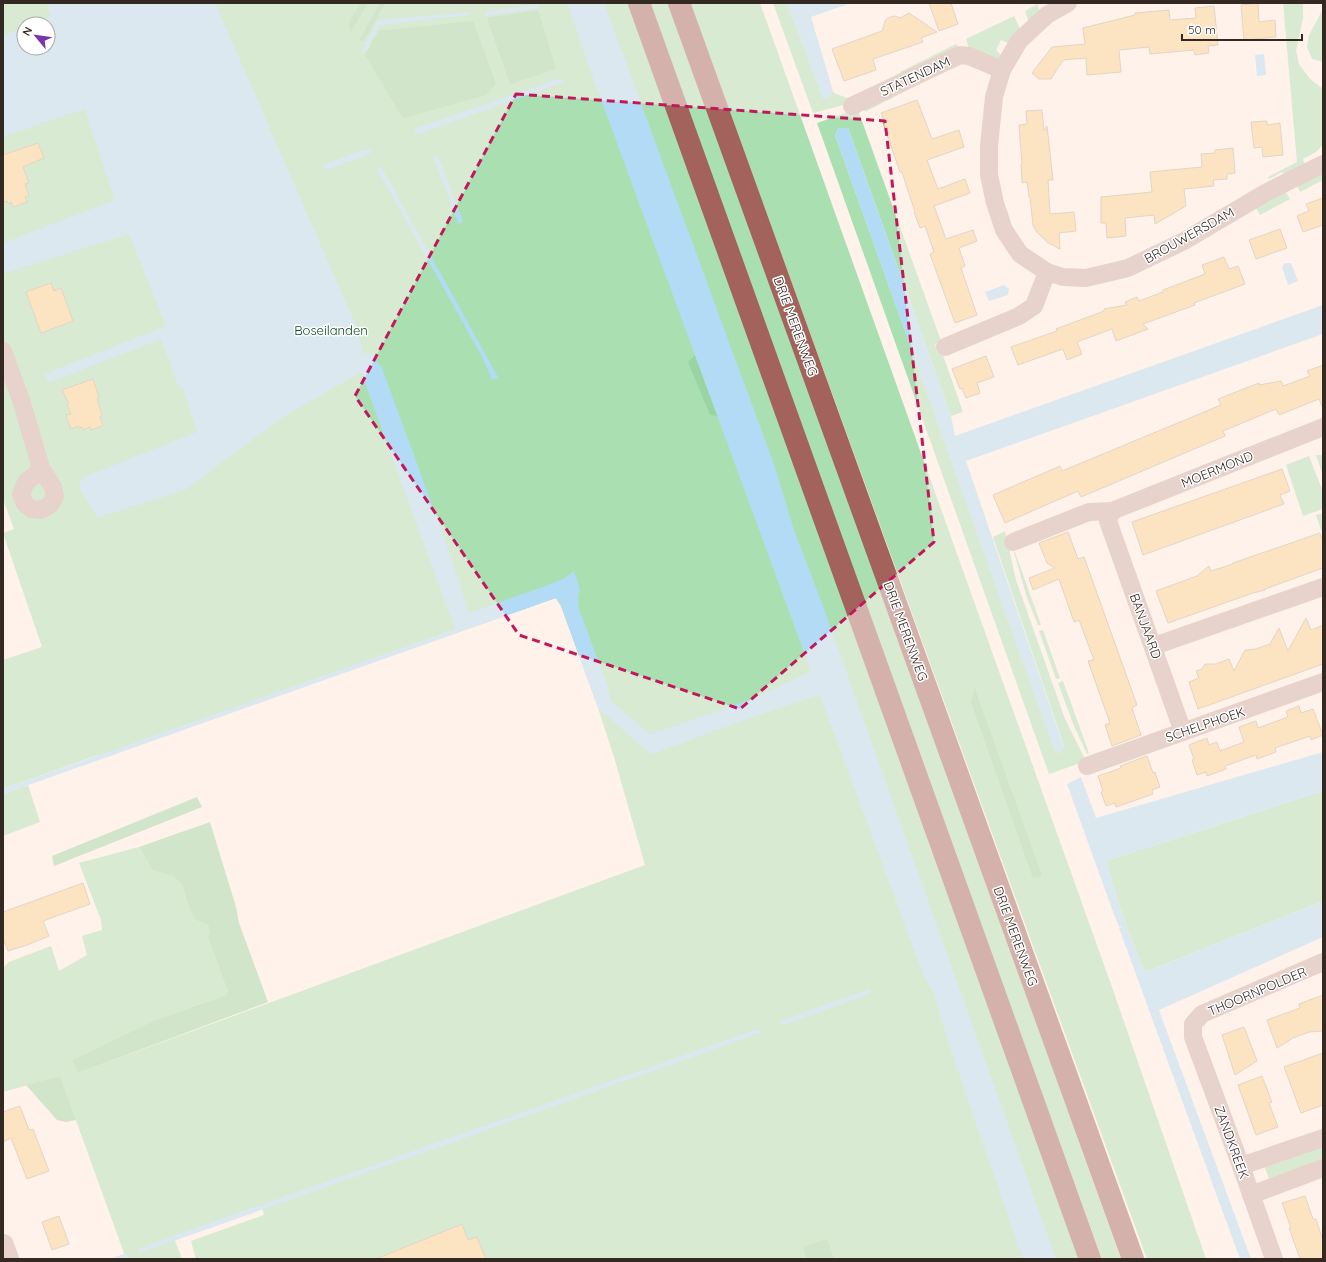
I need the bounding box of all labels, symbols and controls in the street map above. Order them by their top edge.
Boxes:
north arrow [16,16,56,56]
scale bar [1182,16,1302,42]
text: 50 m [1188,22,1216,37]
text: N [19,24,35,38]
street label: STATENDAM [877,53,953,99]
street label: BROUWERSDAM [1141,204,1237,266]
street label: DRIE MERENWEG [771,274,821,378]
park label: Boseilanden [294,322,368,338]
street label: MOERMOND [1179,447,1255,491]
street label: DRIE MERENWEG [881,579,931,683]
street label: BANJAARD [1127,591,1165,661]
street label: SCHELPHOEK [1163,703,1247,745]
street label: DRIE MERENWEG [991,884,1041,988]
street label: THOORNPOLDER [1205,963,1309,1019]
street label: ZANDKREEK [1211,1103,1253,1181]

